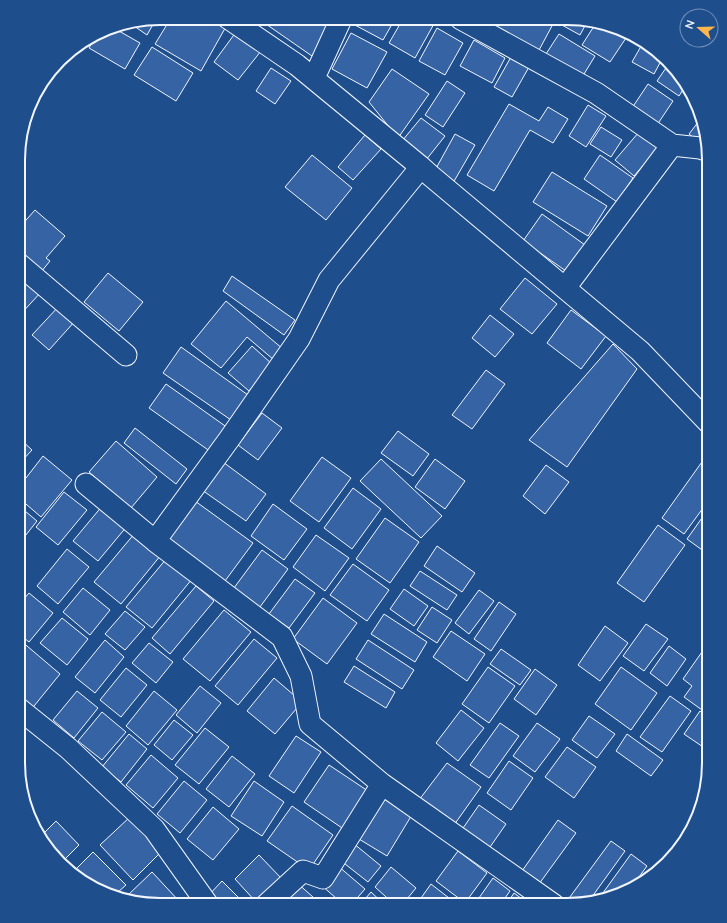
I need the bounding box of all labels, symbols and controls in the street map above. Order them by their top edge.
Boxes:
north arrow [679,8,719,48]
text: N [682,18,698,31]

